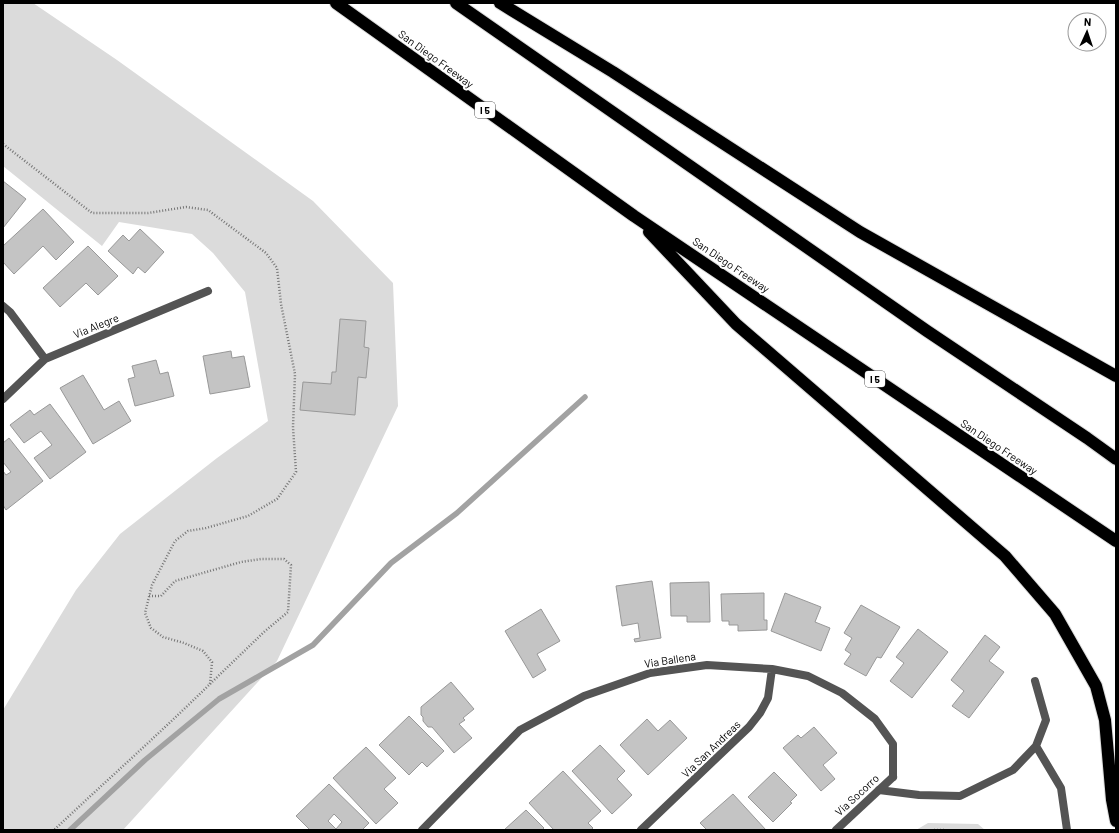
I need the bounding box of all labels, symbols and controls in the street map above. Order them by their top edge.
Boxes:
north arrow [1067,12,1107,52]
text: N [1084,15,1092,28]
street label: San Diego Freeway [396,27,476,90]
road number: I 5 [475,102,495,118]
street label: San Diego Freeway [690,234,772,295]
street label: Via Alegre [71,310,121,341]
road number: I 5 [865,371,885,387]
street label: San Diego Freeway [958,416,1040,477]
street label: Via Ballena [643,649,697,670]
street label: Via San Andreas [679,717,743,780]
street label: Via Socorro [832,771,881,818]

